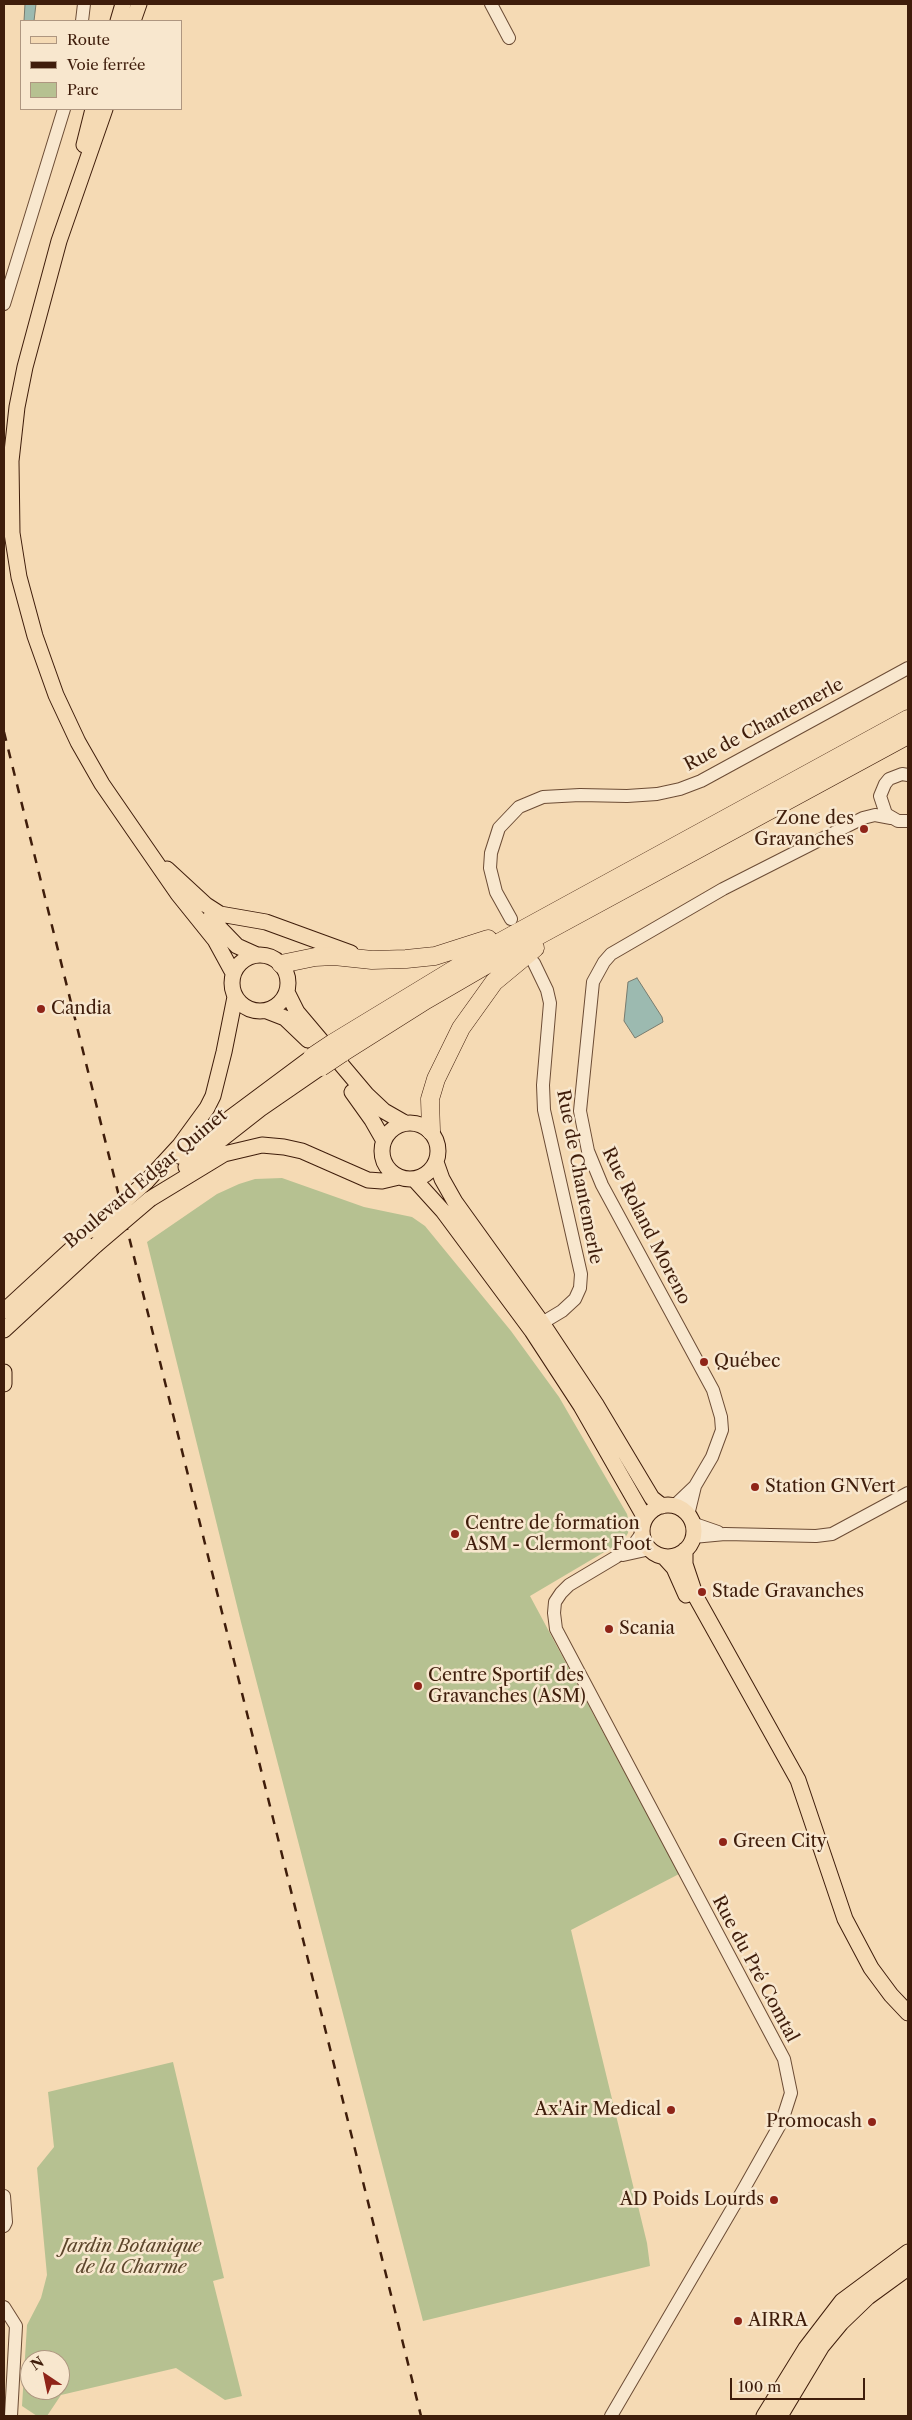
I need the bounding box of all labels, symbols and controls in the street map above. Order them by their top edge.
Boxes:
legend [20,20,182,110]
text: Route [67,30,110,49]
text: Voie ferrée [67,55,145,74]
text: Parc [67,80,99,99]
street label: Rue de Chantemerle [681,674,847,776]
place label: Zone des Gravanches [754,808,854,851]
marker: Zone des Gravanches [858,823,870,835]
place label: Candia [51,998,112,1020]
marker: Candia [35,1003,47,1015]
street label: Rue de Chantemerle [551,1088,607,1266]
street label: Boulevard Edgar Quinet [60,1105,232,1253]
street label: Rue Roland Moreno [597,1144,695,1308]
place label: Québec [714,1351,781,1373]
marker: Québec [698,1356,710,1368]
place label: Station GNVert [765,1476,895,1498]
marker: Station GNVert [749,1481,761,1493]
place label: Centre de formation ASM - Clermont Foot [465,1513,652,1556]
marker: Centre de formation ASM - Clermont Foot [449,1528,461,1540]
place label: Stade Gravanches [712,1581,864,1603]
marker: Stade Gravanches [696,1586,708,1598]
place label: Scania [619,1618,675,1640]
marker: Scania [603,1623,615,1635]
place label: Centre Sportif des Gravanches (ASM) [428,1665,586,1708]
marker: Centre Sportif des Gravanches (ASM) [412,1680,424,1692]
place label: Green City [733,1831,827,1853]
marker: Green City [717,1836,729,1848]
street label: Rue du Pré Comtal [707,1892,803,2046]
place label: Ax'Air Medical [535,2099,661,2121]
marker: Ax'Air Medical [665,2104,677,2116]
place label: Promocash [766,2111,862,2133]
marker: Promocash [866,2116,878,2128]
place label: AD Poids Lourds [620,2189,764,2211]
marker: AD Poids Lourds [768,2194,780,2206]
park label: Jardin Botanique de la Charme [61,2236,201,2278]
place label: AIRRA [748,2310,808,2332]
marker: AIRRA [732,2315,744,2327]
north arrow [20,2350,70,2400]
text: N [27,2353,47,2374]
scale bar [732,2368,867,2400]
text: 100 m [738,2377,781,2396]

